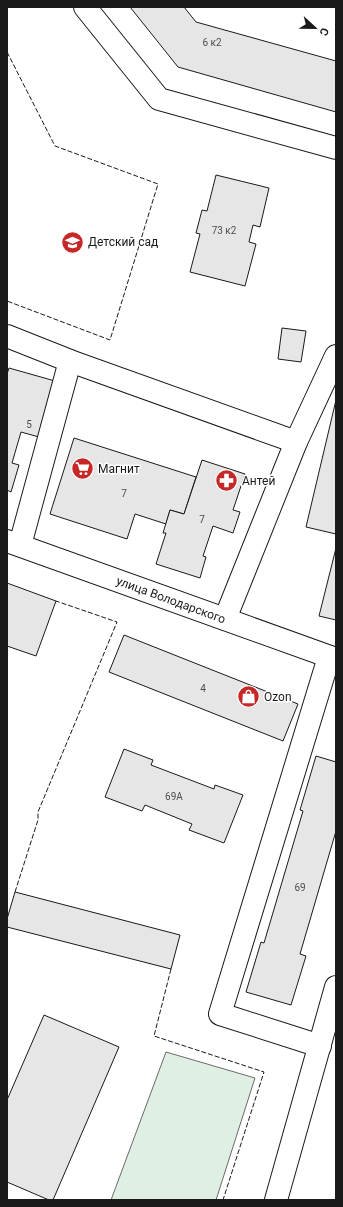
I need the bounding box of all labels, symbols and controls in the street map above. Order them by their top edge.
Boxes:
north arrow [295,8,335,48]
text: С [316,26,331,37]
house number: 6 к2 [202,37,222,48]
house number: 73 к2 [212,225,237,236]
school or university icon: Детский сад [60,229,86,255]
place label: Детский сад [88,235,158,249]
house number: 5 [26,419,32,430]
supermarket icon: Магнит [70,456,96,482]
place label: Магнит [98,462,140,476]
pharmacy icon: Антей [214,468,240,494]
place label: Антей [242,474,275,488]
house number: 7 [121,488,127,499]
house number: 7 [199,514,205,525]
street label: улица Володарского [114,574,228,626]
house number: 4 [200,683,206,694]
shop icon: Ozon [235,684,261,710]
place label: Ozon [264,690,292,704]
house number: 69А [165,791,183,802]
house number: 69 [294,882,306,893]

